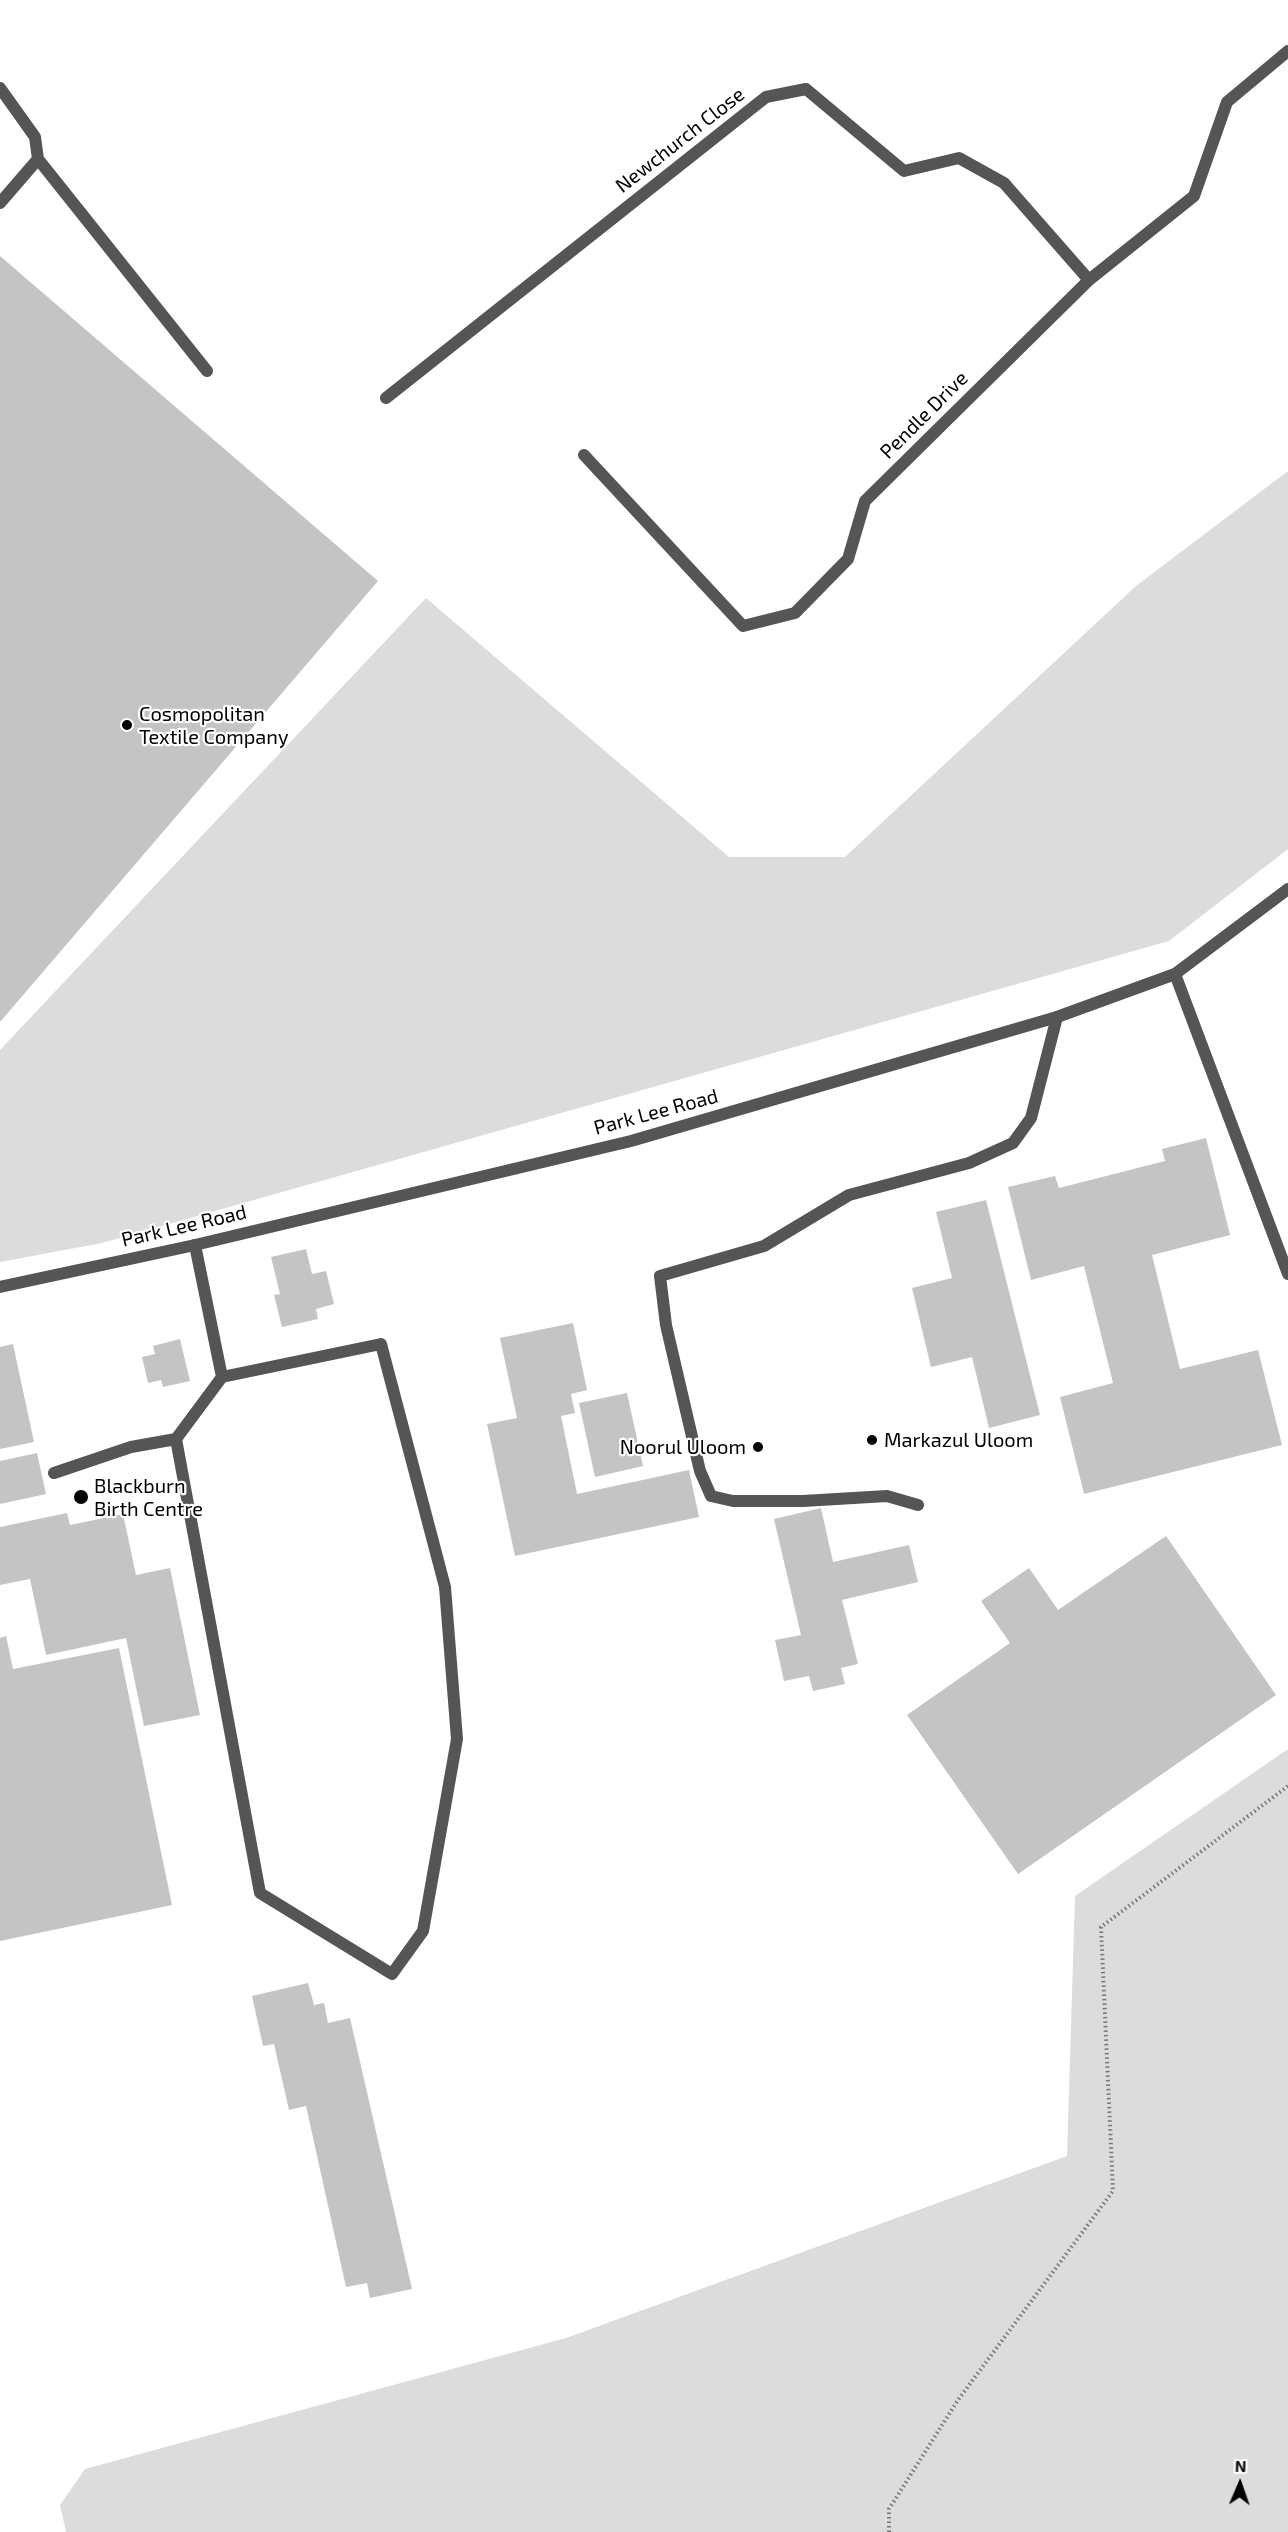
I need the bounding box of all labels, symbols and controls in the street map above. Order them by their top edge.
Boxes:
street label: Newchurch Close [611,82,749,198]
street label: Pendle Drive [875,366,973,464]
place label: Cosmopolitan Textile Company [139,702,288,749]
marker: Cosmopolitan Textile Company [120,718,134,732]
street label: Park Lee Road [591,1084,721,1140]
street label: Park Lee Road [119,1200,249,1252]
place label: Markazul Uloom [884,1428,1033,1452]
marker: Markazul Uloom [865,1433,879,1447]
place label: Noorul Uloom [620,1435,746,1459]
marker: Noorul Uloom [751,1440,765,1454]
place label: Blackburn Birth Centre [94,1474,203,1521]
marker: Blackburn Birth Centre [72,1488,90,1506]
north arrow [1210,2454,1270,2514]
text: N [1235,2456,1247,2475]

